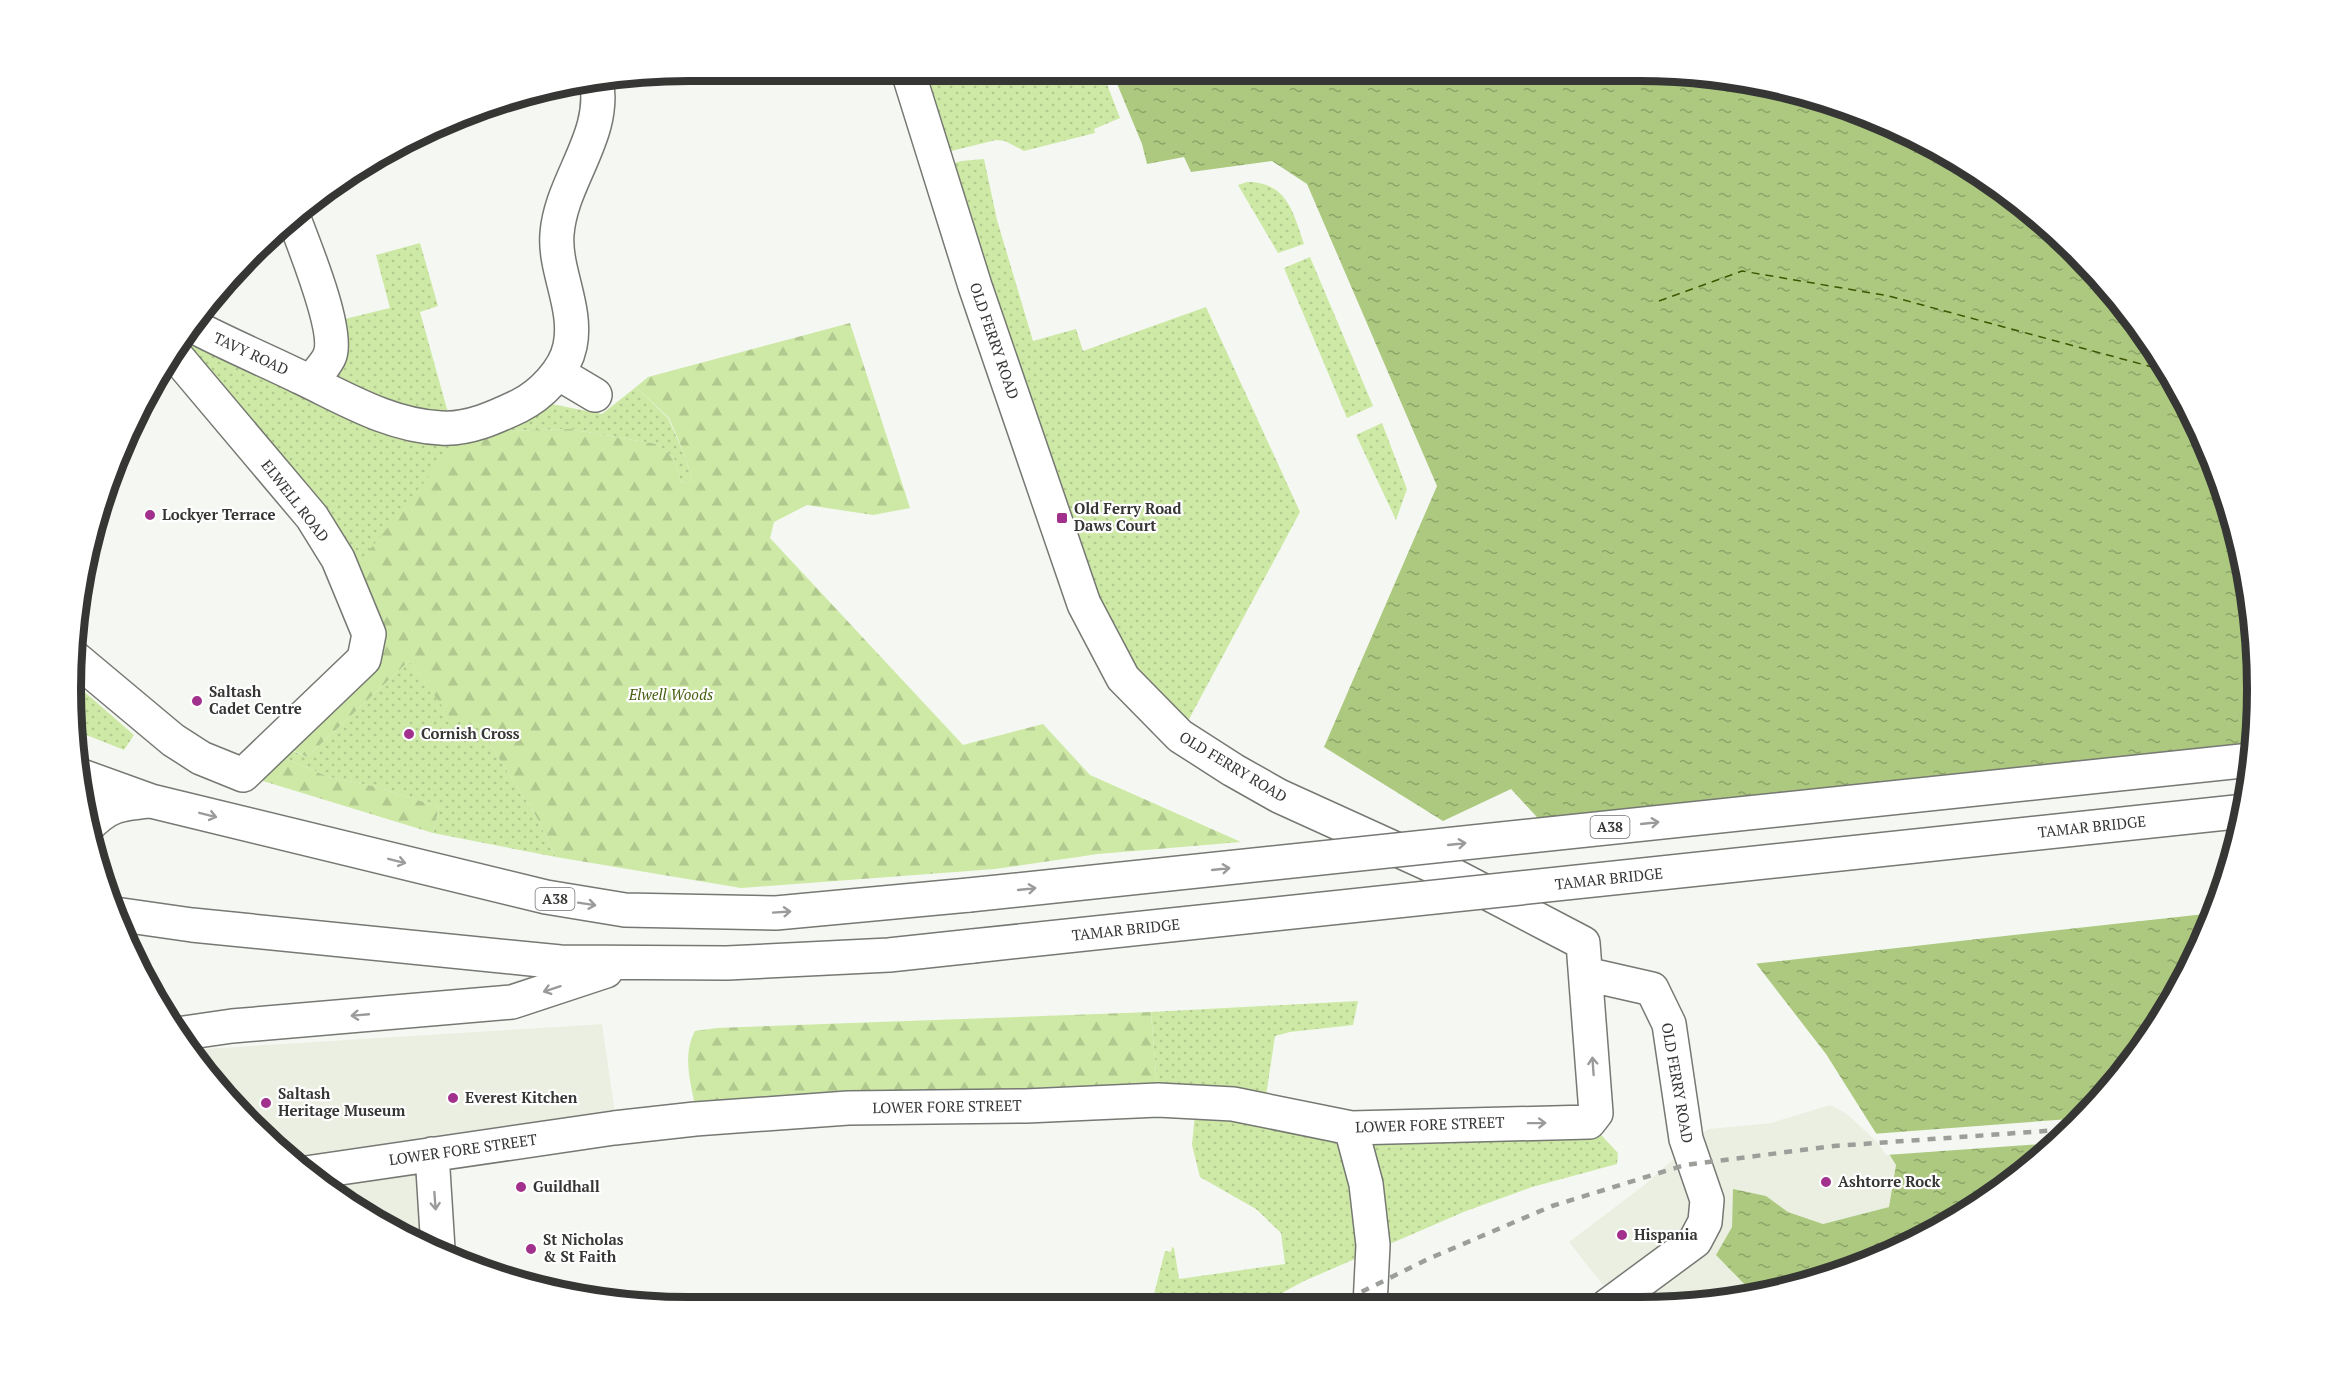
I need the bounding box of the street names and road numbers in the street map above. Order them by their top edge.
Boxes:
street label: OLD FERRY ROAD [966,280,1024,402]
street label: TAVY ROAD [211,327,292,379]
street label: ELWELL ROAD [257,455,334,546]
street label: OLD FERRY ROAD [1176,726,1291,806]
street label: TAMAR BRIDGE [2037,810,2147,842]
road number: A38 [1590,816,1630,838]
street label: TAMAR BRIDGE [1554,862,1664,894]
road number: A38 [536,888,574,910]
street label: TAMAR BRIDGE [1071,913,1181,945]
street label: OLD FERRY ROAD [1658,1021,1698,1145]
street label: LOWER FORE STREET [872,1095,1022,1117]
street label: LOWER FORE STREET [1355,1111,1505,1137]
street label: LOWER FORE STREET [388,1129,538,1169]

